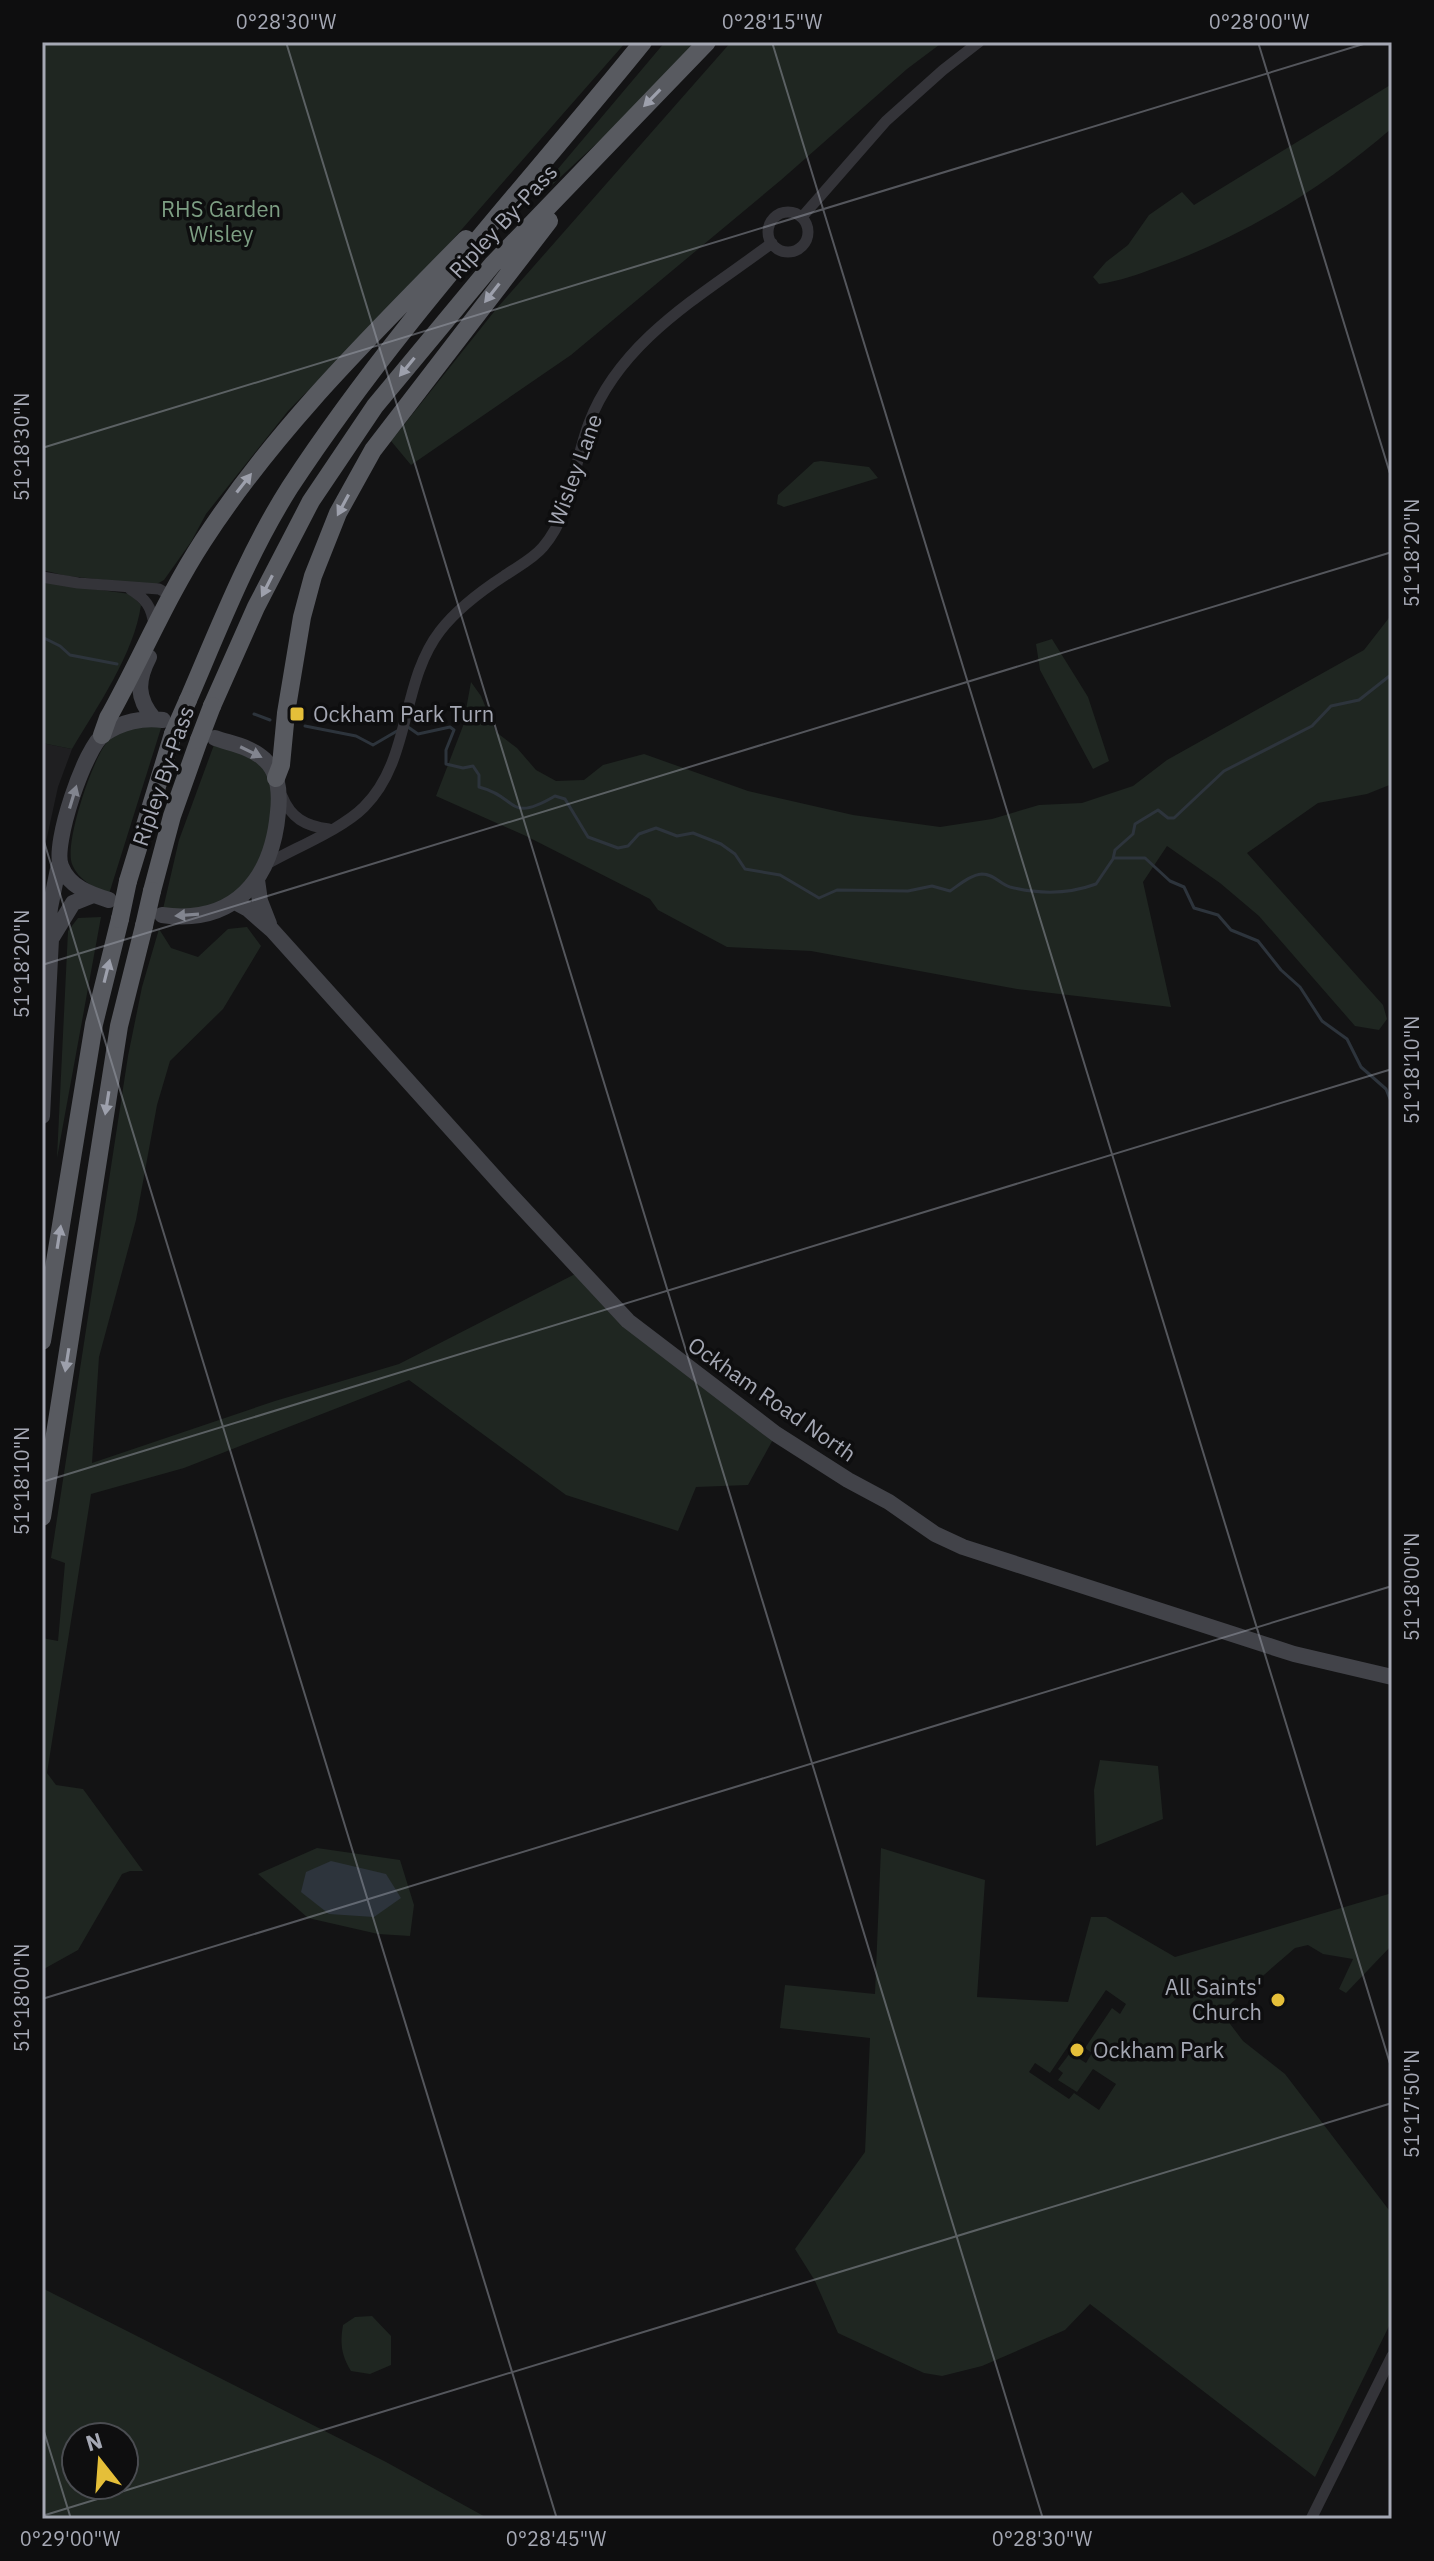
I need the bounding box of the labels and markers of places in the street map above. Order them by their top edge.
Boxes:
place label: Ockham Park Turn [313,699,494,728]
marker: Ockham Park Turn [288,705,306,723]
place label: All Saints' Church [1165,1972,1262,2026]
marker: All Saints' Church [1269,1991,1287,2009]
place label: Ockham Park [1093,2035,1225,2064]
marker: Ockham Park [1068,2041,1086,2059]

